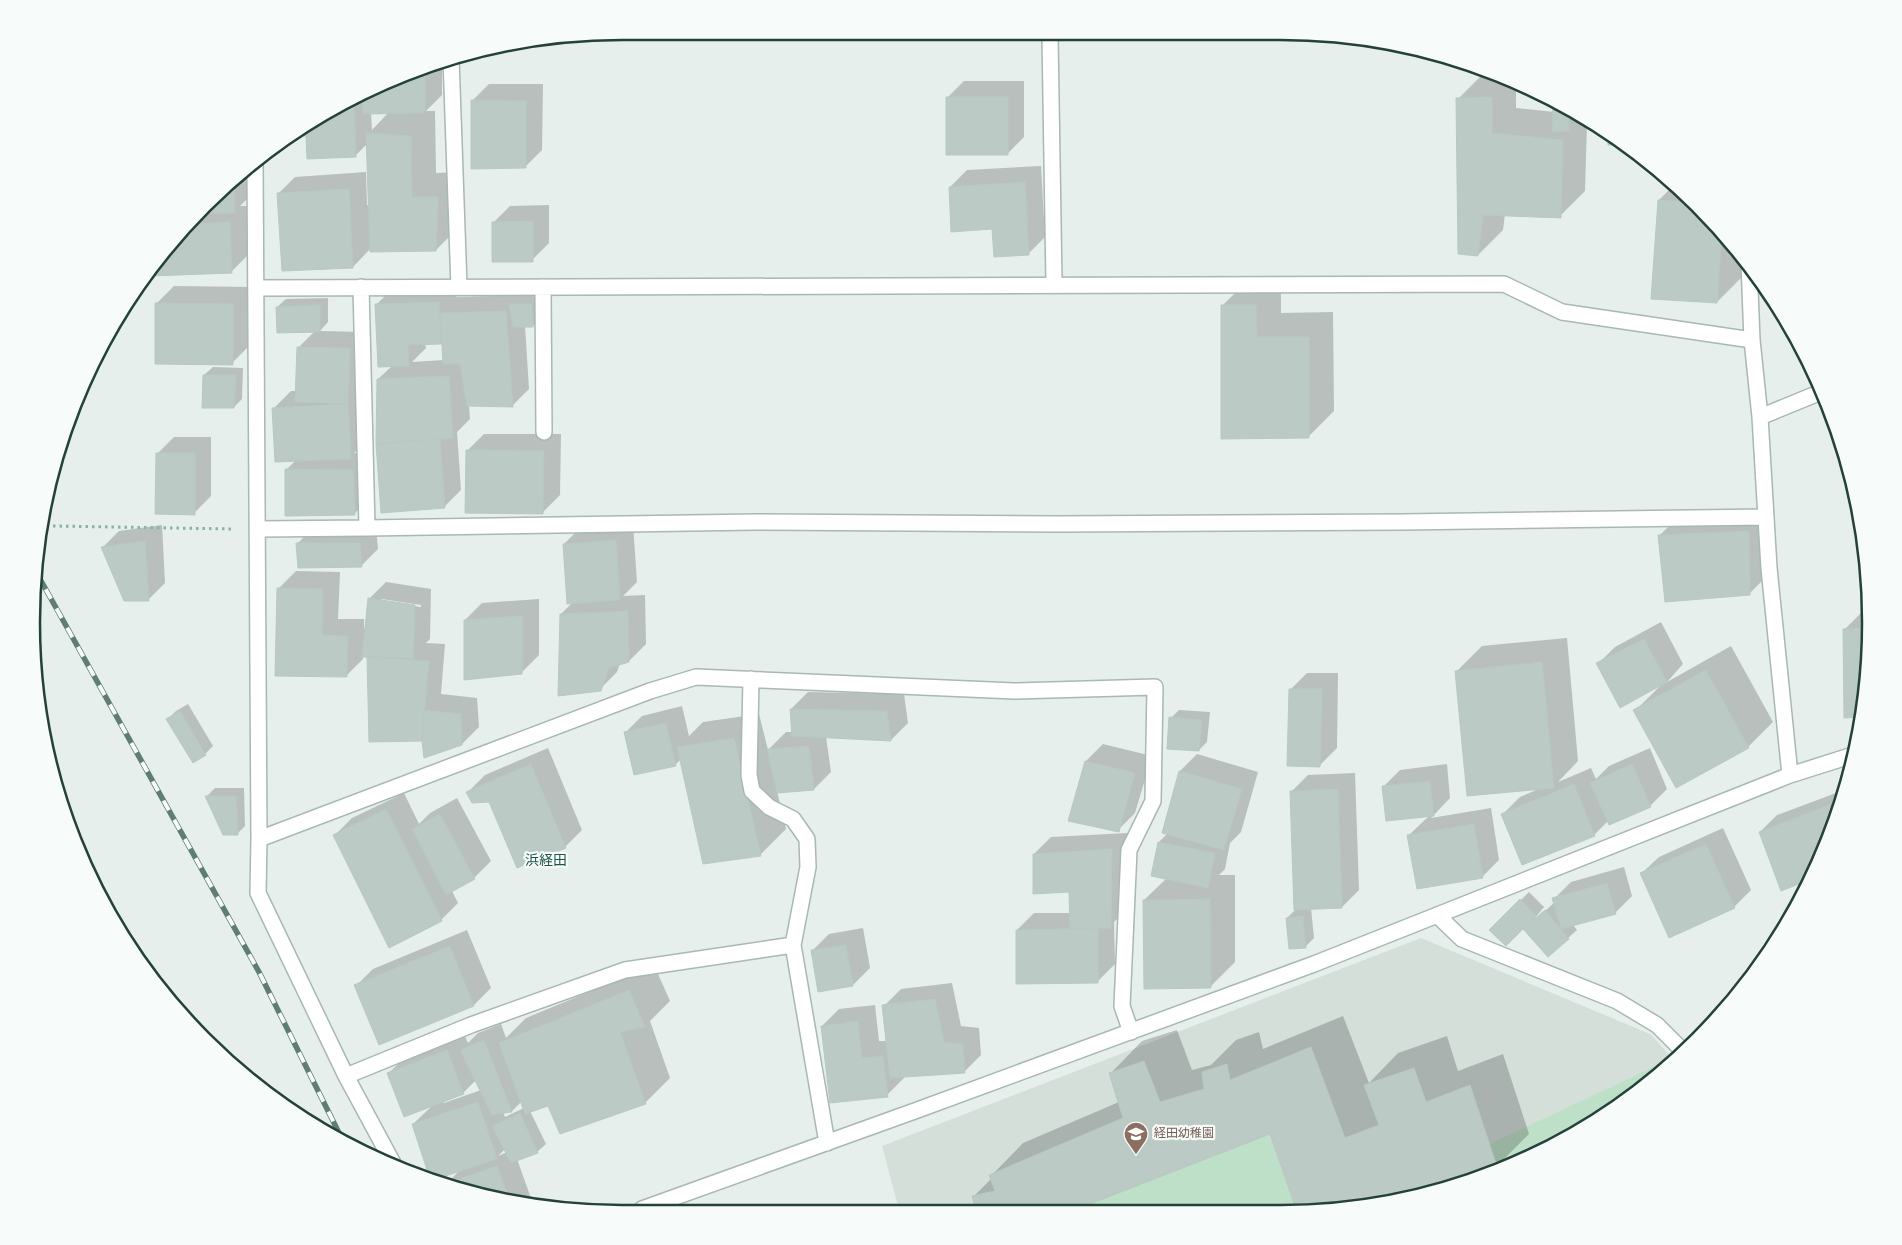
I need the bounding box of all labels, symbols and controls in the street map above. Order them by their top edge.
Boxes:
district label: 浜経田 [525,853,567,870]
school or university icon: 経田幼稚園 [1123,1121,1149,1155]
place label: 経田幼稚園 [1154,1126,1214,1142]

